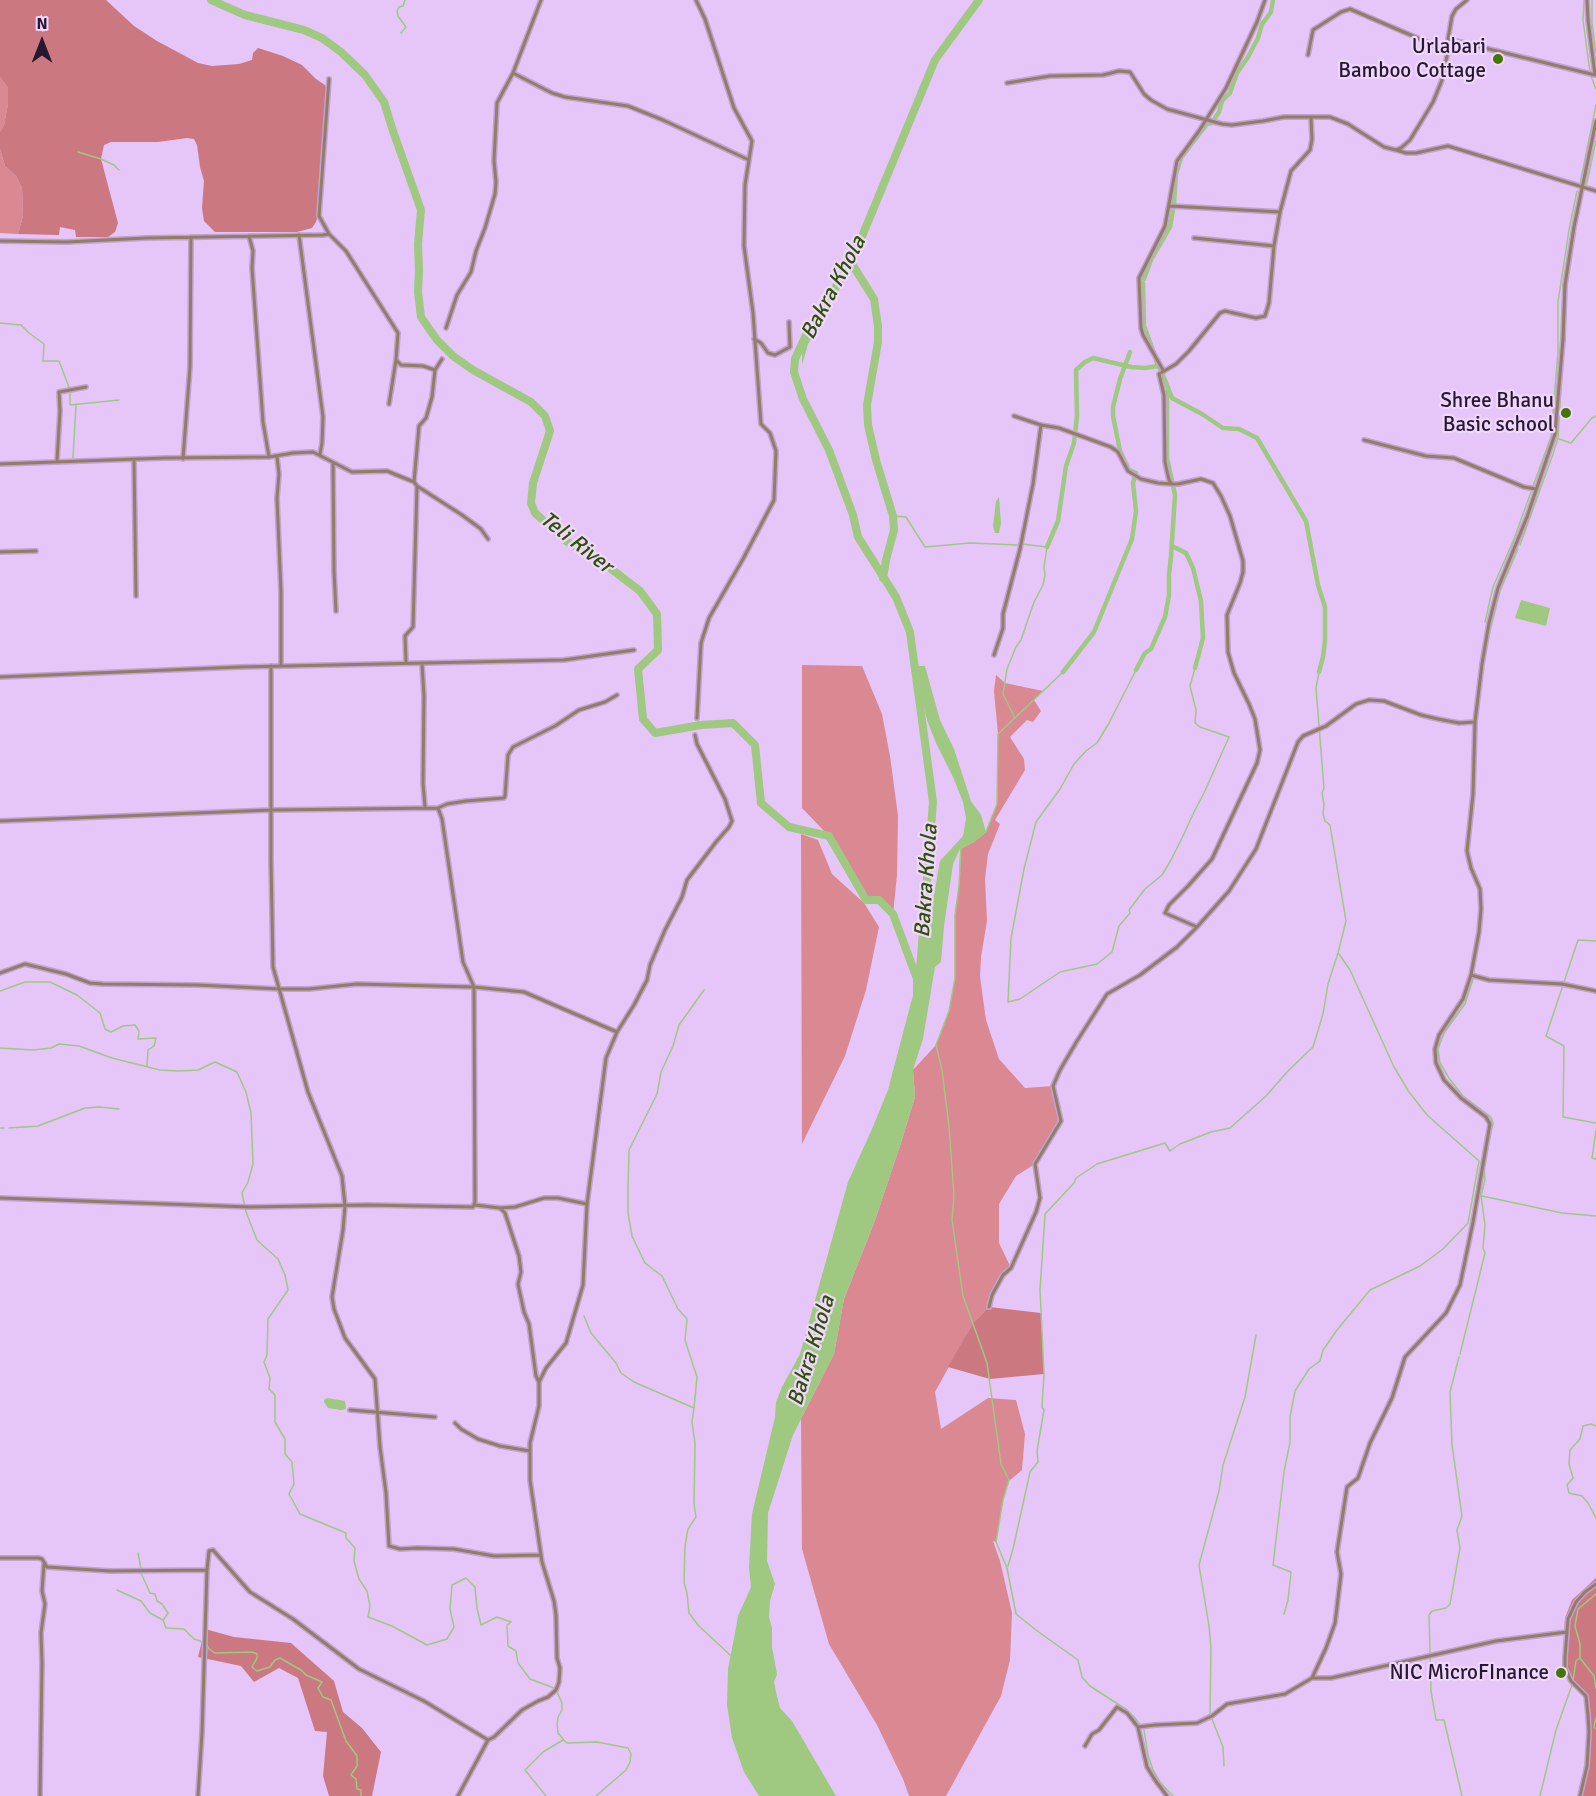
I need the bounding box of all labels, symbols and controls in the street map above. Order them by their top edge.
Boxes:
north arrow [12,12,72,72]
text: N [36,14,48,34]
place label: Urlabari Bamboo Cottage [1338,34,1486,84]
marker: Urlabari Bamboo Cottage [1491,52,1505,66]
water label: Bakra Khola [796,232,872,344]
place label: Shree Bhanu Basic school [1440,388,1554,438]
marker: Shree Bhanu Basic school [1559,406,1573,420]
water label: Teli River [534,506,618,580]
water label: Bakra Khola [910,823,944,939]
water label: Bakra Khola [783,1293,841,1409]
place label: NIC MicroFInance [1390,1660,1549,1686]
marker: NIC MicroFInance [1554,1666,1568,1680]

